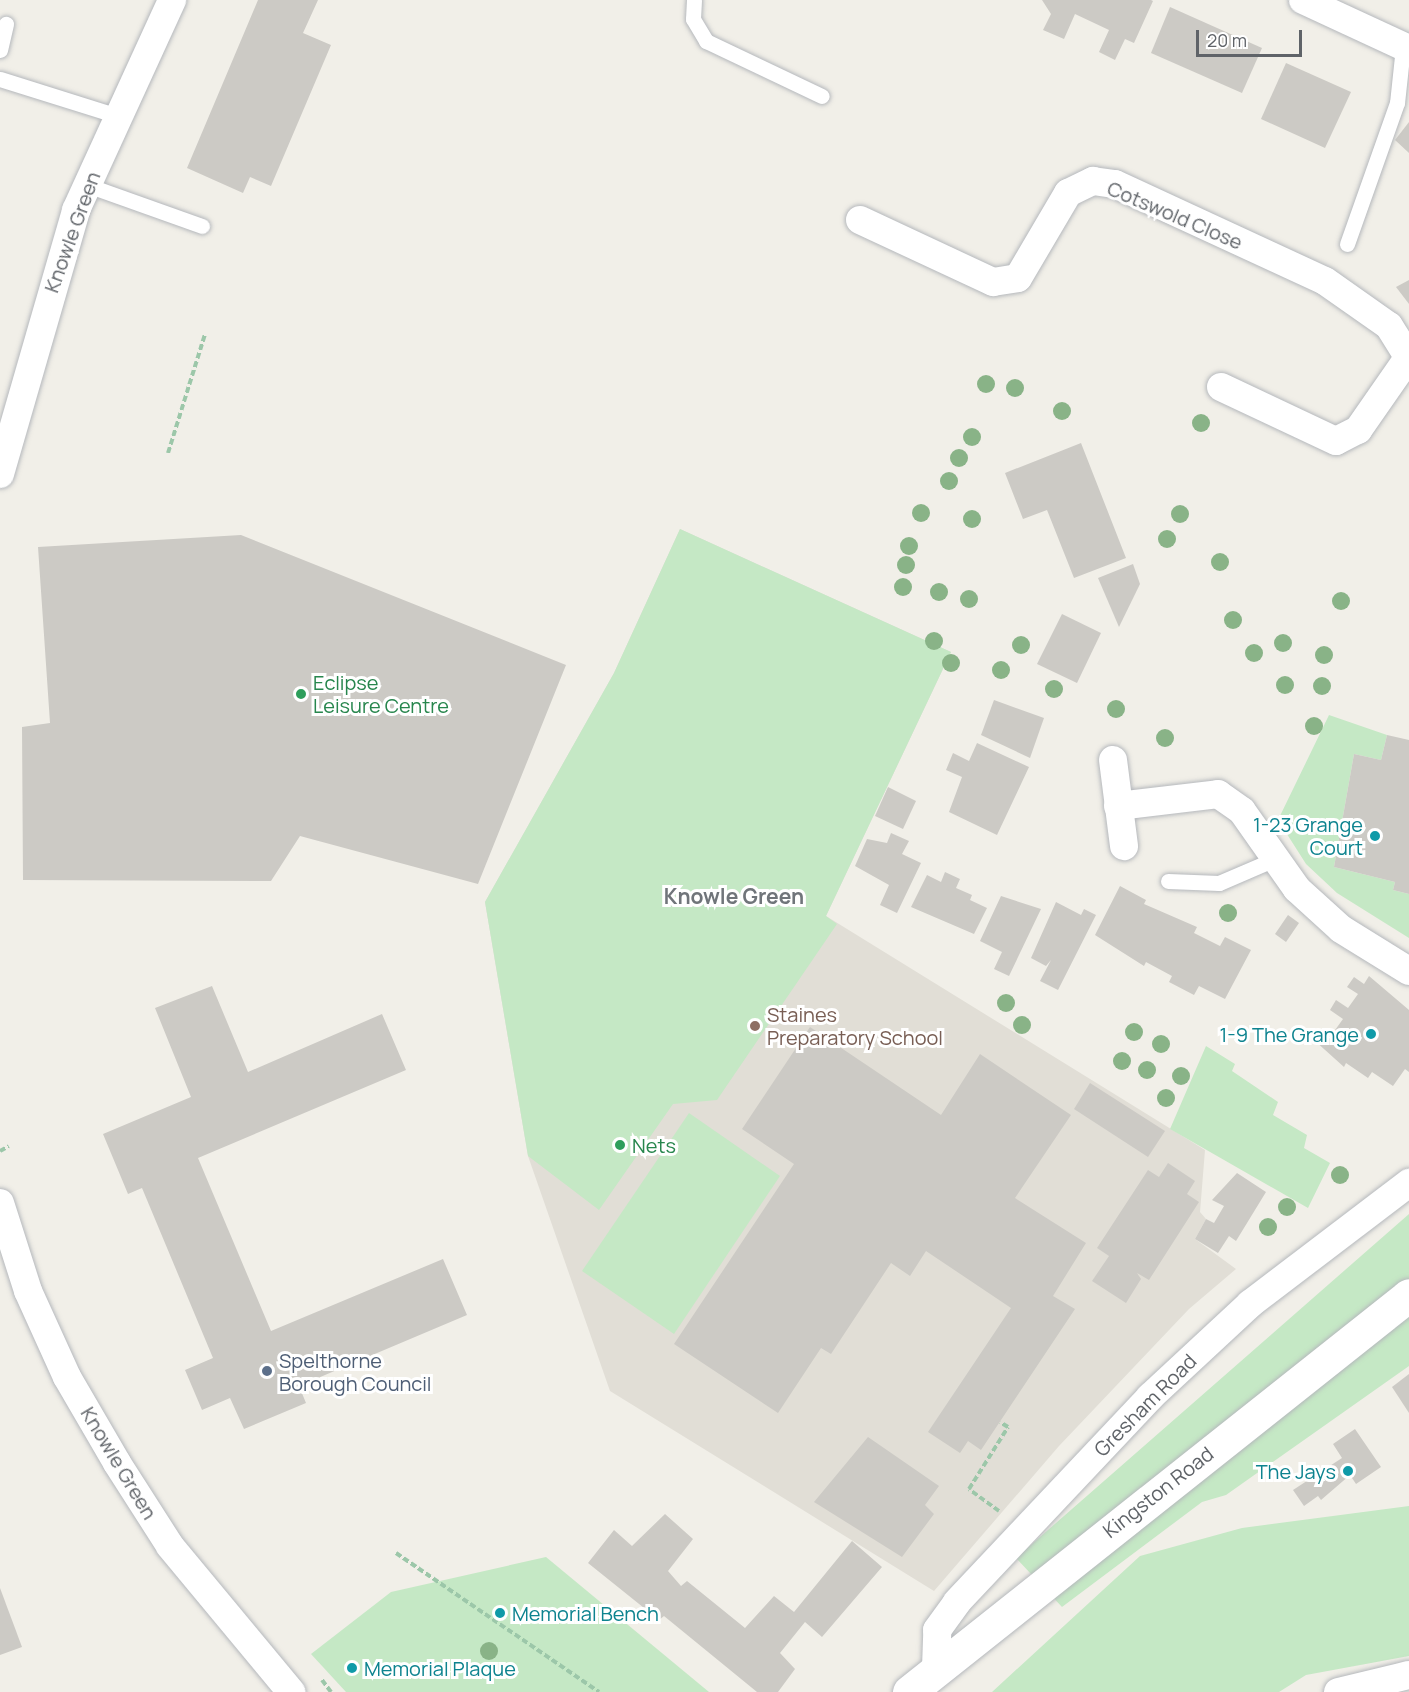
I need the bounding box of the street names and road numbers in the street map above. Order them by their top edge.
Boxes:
street label: Knowle Green [39,168,105,296]
street label: Cotswold Close [1104,176,1246,254]
street label: Gresham Road [1089,1349,1201,1461]
street label: Knowle Green [76,1402,162,1524]
street label: Kingston Road [1098,1441,1218,1543]

